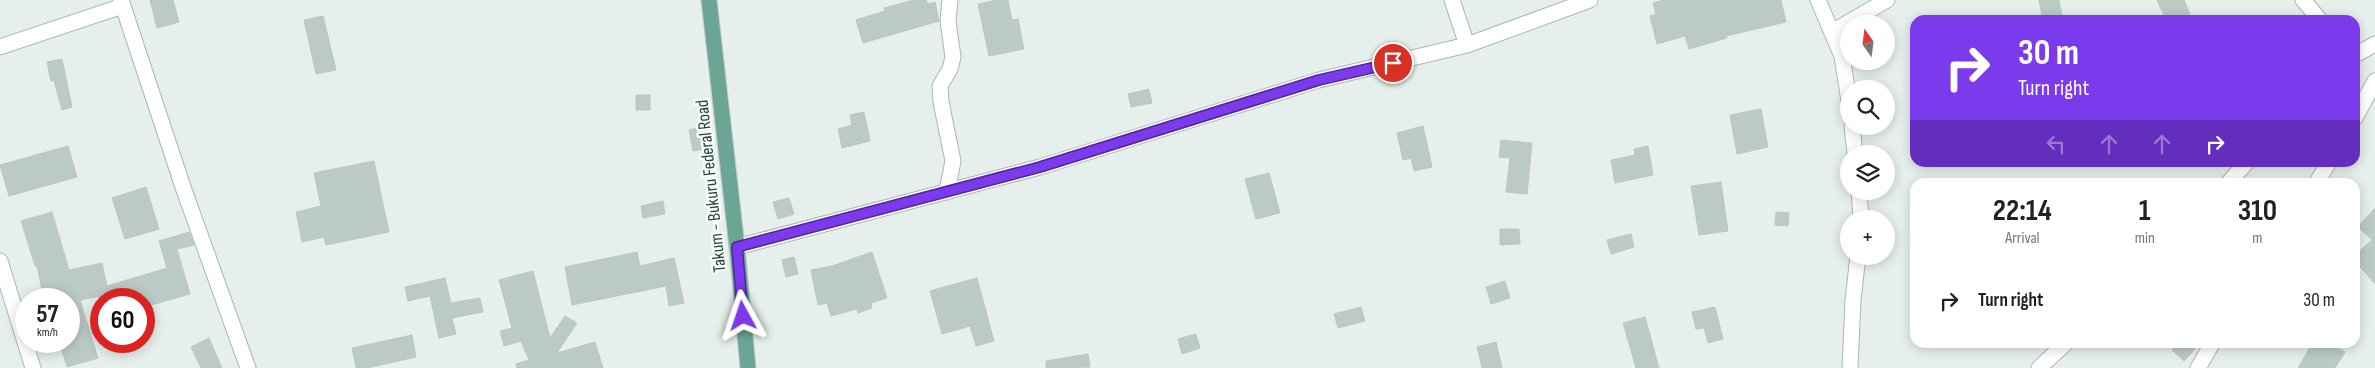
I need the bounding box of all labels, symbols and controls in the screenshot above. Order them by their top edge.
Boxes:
north arrow [1840,15,1895,70]
map controls [1840,15,1895,265]
text: 30 m [2018,32,2079,75]
icon: right [1935,35,2000,100]
pin [1372,42,1414,84]
icon: arrive [1379,49,1407,77]
text: Turn right [2018,75,2089,102]
button: search [1840,80,1895,135]
street label: Takum - Bukuru Federal Road [691,99,731,273]
icon: left [2042,130,2070,158]
icon: ahead [2095,130,2123,158]
icon: ahead [2148,130,2176,158]
icon: right [2201,130,2229,158]
button: layers [1840,145,1895,200]
text: 22:14 [1993,193,2052,229]
text: 1 [2139,193,2151,229]
text: 310 [2238,193,2277,229]
button: + [1840,210,1895,265]
text: Arrival [2005,229,2040,248]
text: min [2135,229,2155,248]
text: m [2252,229,2263,248]
icon: right [1935,287,1963,315]
speed limit sign: 60 [90,288,155,353]
position arrow [716,289,768,341]
text: Turn right [1978,289,2043,312]
text: 30 m [2303,289,2335,312]
text: 57 [37,299,58,330]
text: km/h [37,325,58,340]

